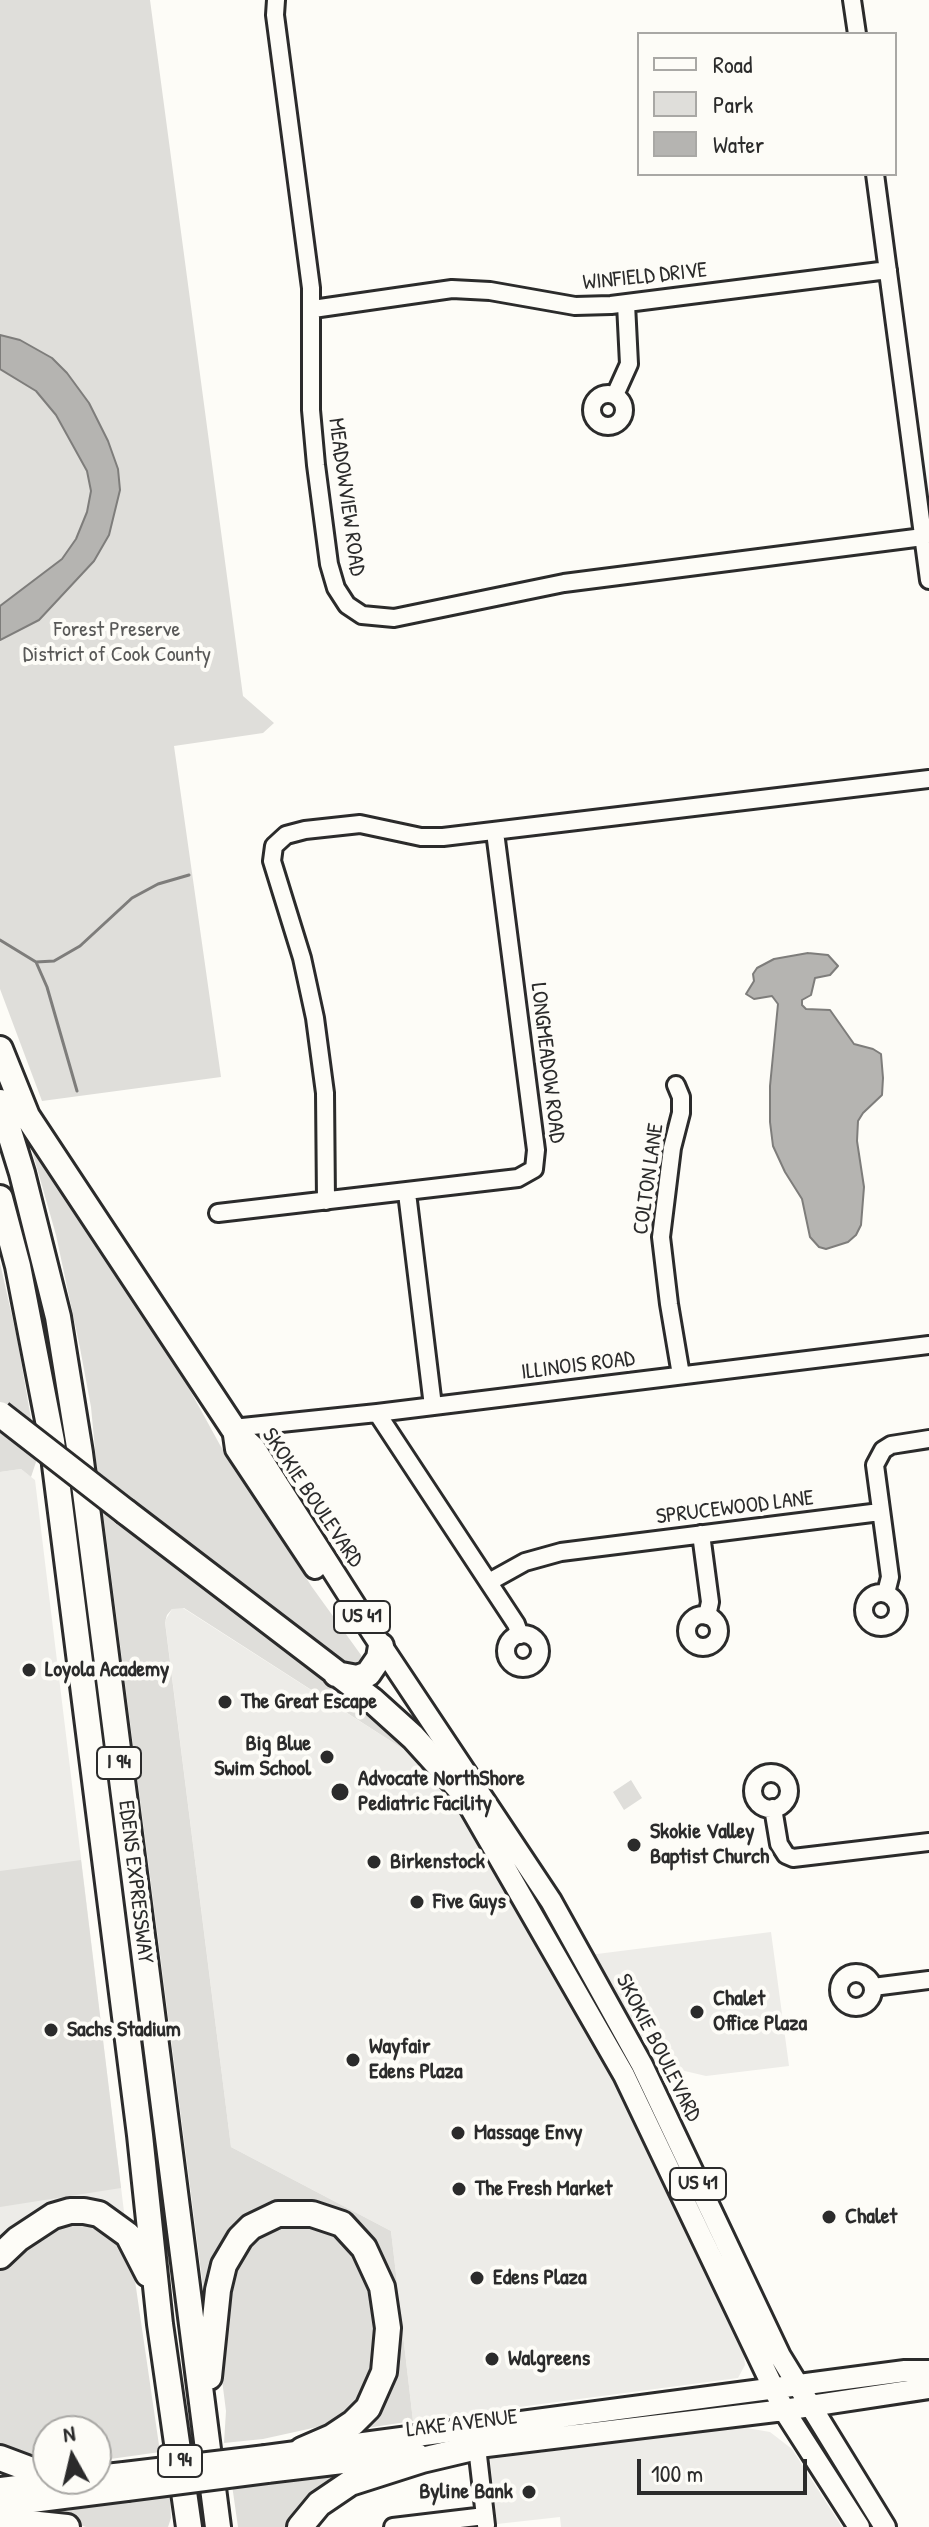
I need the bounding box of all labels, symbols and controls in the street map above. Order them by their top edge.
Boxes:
legend [637,32,897,176]
text: Road [713,48,752,80]
text: Park [713,88,753,120]
text: Water [713,128,764,160]
street label: WINFIELD DRIVE [581,257,709,297]
street label: MEADOWVIEW ROAD [322,416,370,578]
park label: Forest Preserve District of Cook County [23,617,211,668]
street label: LONGMEADOW ROAD [524,982,570,1144]
street label: COLTON LANE [628,1122,670,1236]
street label: ILLINOIS ROAD [520,1346,636,1386]
street label: SKOKIE BOULEVARD [256,1423,368,1573]
street label: SPRUCEWOOD LANE [655,1485,815,1531]
road number: US 41 [334,1601,390,1633]
place label: Loyola Academy [45,1657,169,1683]
marker: Loyola Academy [20,1661,38,1679]
place label: The Great Escape [241,1689,377,1715]
marker: The Great Escape [216,1693,234,1711]
place label: Big Blue Swim School [214,1731,311,1782]
road number: I 94 [97,1747,141,1779]
marker: Big Blue Swim School [318,1748,336,1766]
place label: Advocate NorthShore Pediatric Facility [358,1766,525,1818]
marker: Advocate NorthShore Pediatric Facility [329,1781,351,1803]
street label: EDENS EXPRESSWAY [112,1799,158,1965]
place label: Skokie Valley Baptist Church [650,1819,769,1870]
marker: Skokie Valley Baptist Church [625,1836,643,1854]
place label: Birkenstock [390,1849,485,1875]
marker: Birkenstock [365,1853,383,1871]
place label: Five Guys [433,1889,506,1915]
marker: Five Guys [408,1893,426,1911]
street label: SKOKIE BOULEVARD [609,1970,707,2126]
place label: Chalet Office Plaza [713,1986,807,2038]
marker: Chalet Office Plaza [688,2003,706,2021]
place label: Sachs Stadium [67,2017,181,2043]
marker: Sachs Stadium [42,2021,60,2039]
place label: Wayfair Edens Plaza [369,2034,463,2086]
marker: Wayfair Edens Plaza [344,2051,362,2069]
place label: Massage Envy [474,2120,583,2146]
marker: Massage Envy [449,2124,467,2142]
road number: US 41 [670,2168,726,2200]
place label: The Fresh Market [475,2176,612,2202]
marker: The Fresh Market [450,2180,468,2198]
place label: Chalet [845,2204,897,2230]
marker: Chalet [820,2208,838,2226]
place label: Edens Plaza [493,2265,587,2291]
marker: Edens Plaza [468,2269,486,2287]
place label: Walgreens [508,2346,590,2372]
marker: Walgreens [483,2350,501,2368]
street label: LAKE AVENUE [405,2404,519,2444]
north arrow [32,2415,112,2495]
text: N [61,2418,77,2449]
scale bar [641,2443,811,2493]
road number: I 94 [158,2445,202,2477]
text: 100 m [651,2457,703,2489]
place label: Byline Bank [419,2479,513,2505]
marker: Byline Bank [520,2483,538,2501]

